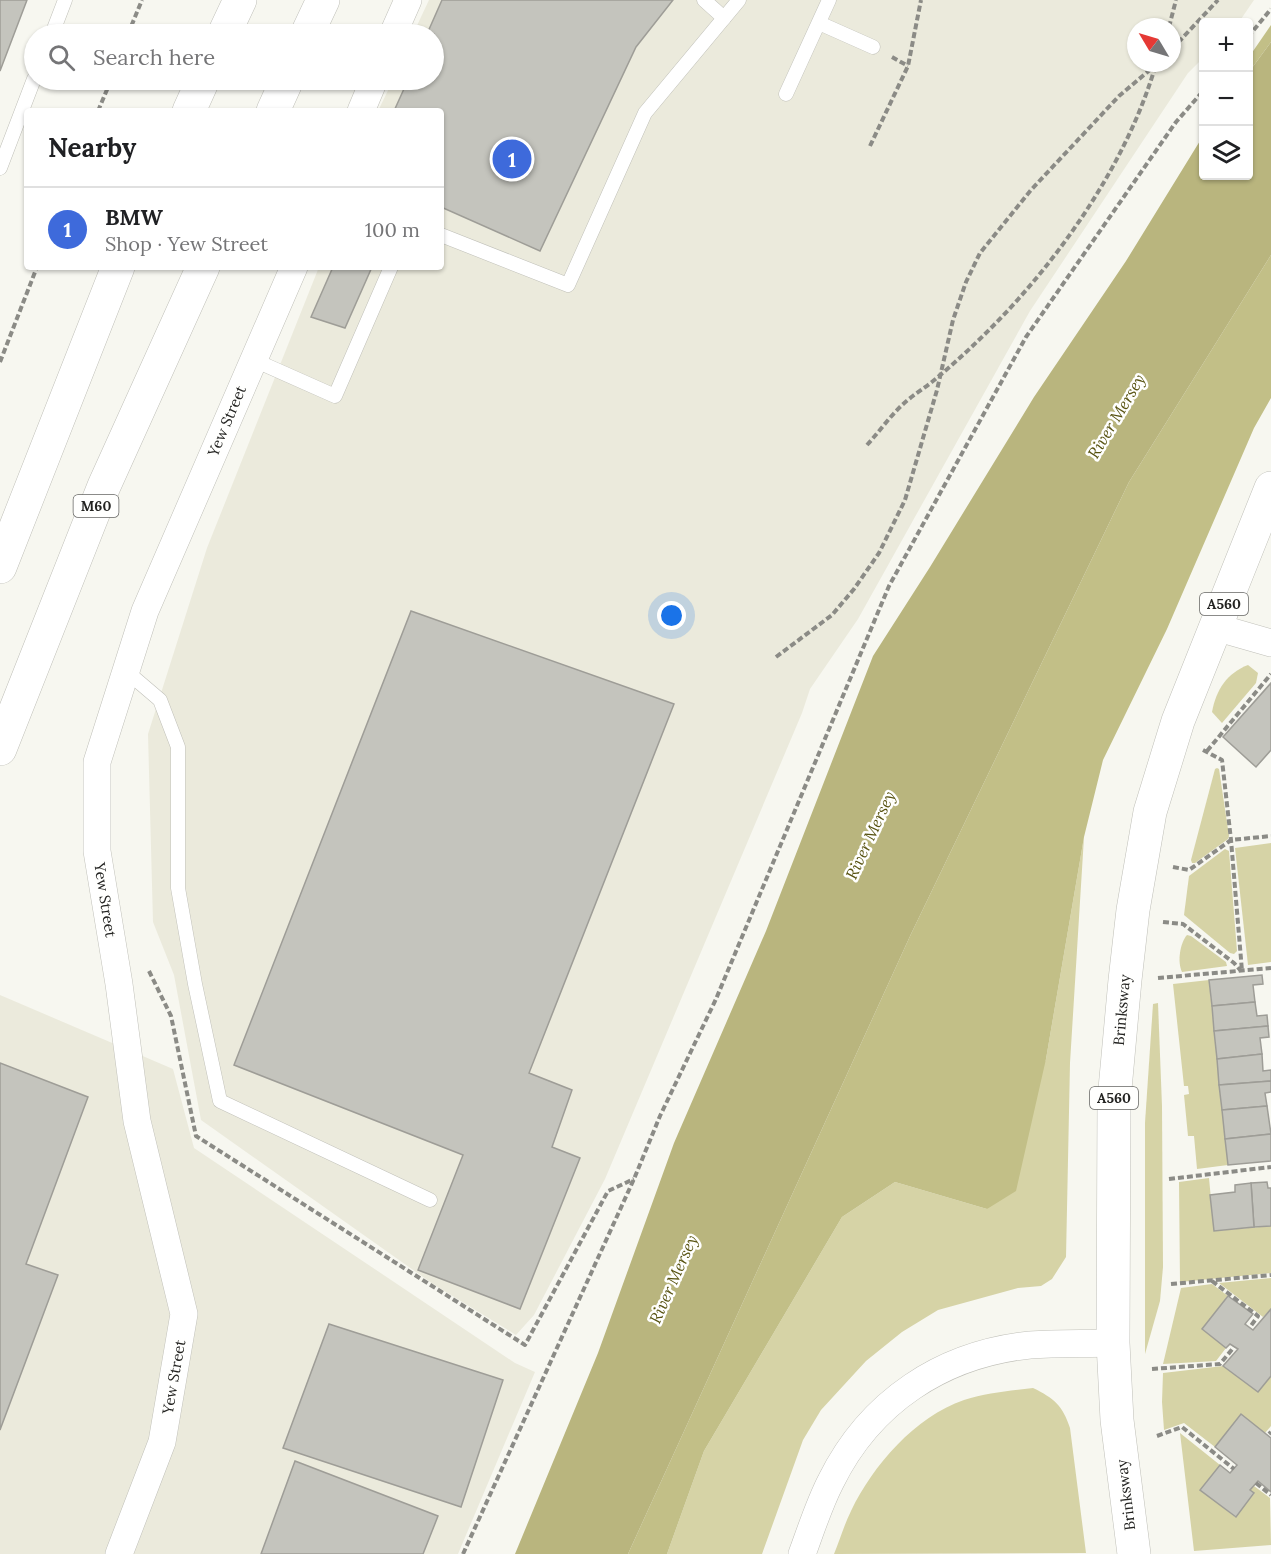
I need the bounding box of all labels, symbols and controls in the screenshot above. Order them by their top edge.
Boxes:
north arrow [1127,18,1181,72]
map controls [1199,18,1253,180]
button: + [1199,18,1253,72]
search box [24,24,444,90]
icon: search [45,41,78,74]
text: Search here [93,43,215,71]
button: − [1199,72,1253,126]
button: layers [1199,126,1253,180]
text: Nearby [48,131,136,164]
pin: 1 [492,136,532,182]
text: BMW [105,203,163,231]
text: 1 [63,217,72,242]
text: 100 m [365,217,420,242]
text: Shop · Yew Street [105,231,268,256]
water label: River Mersey [1083,370,1149,462]
street label: Yew Street [203,382,250,460]
road number: M60 [74,495,118,517]
road number: A560 [1200,593,1248,615]
your location [657,601,686,630]
water label: River Mersey [841,788,899,882]
street label: Yew Street [90,860,121,939]
street label: Brinksway [1109,973,1134,1046]
road number: A560 [1090,1087,1138,1109]
water label: River Mersey [645,1232,701,1326]
street label: Yew Street [157,1338,189,1417]
street label: Brinksway [1112,1458,1139,1532]

